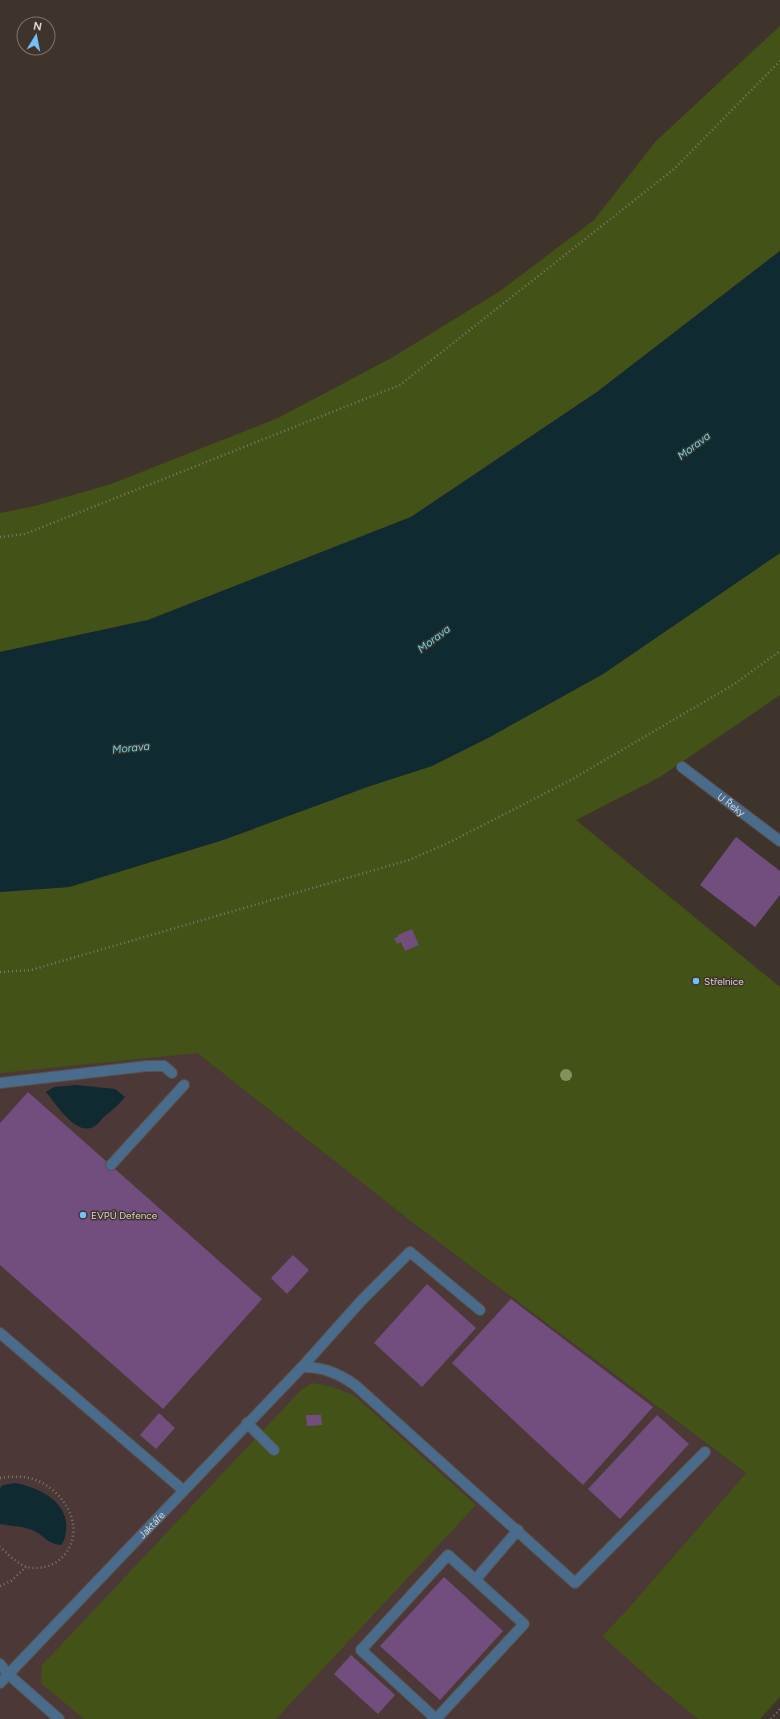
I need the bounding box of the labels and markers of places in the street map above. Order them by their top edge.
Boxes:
place label: Střelnice [704,975,744,988]
marker: Střelnice [691,976,701,986]
place label: EVPÚ Defence [91,1209,158,1222]
marker: EVPÚ Defence [78,1210,88,1220]

